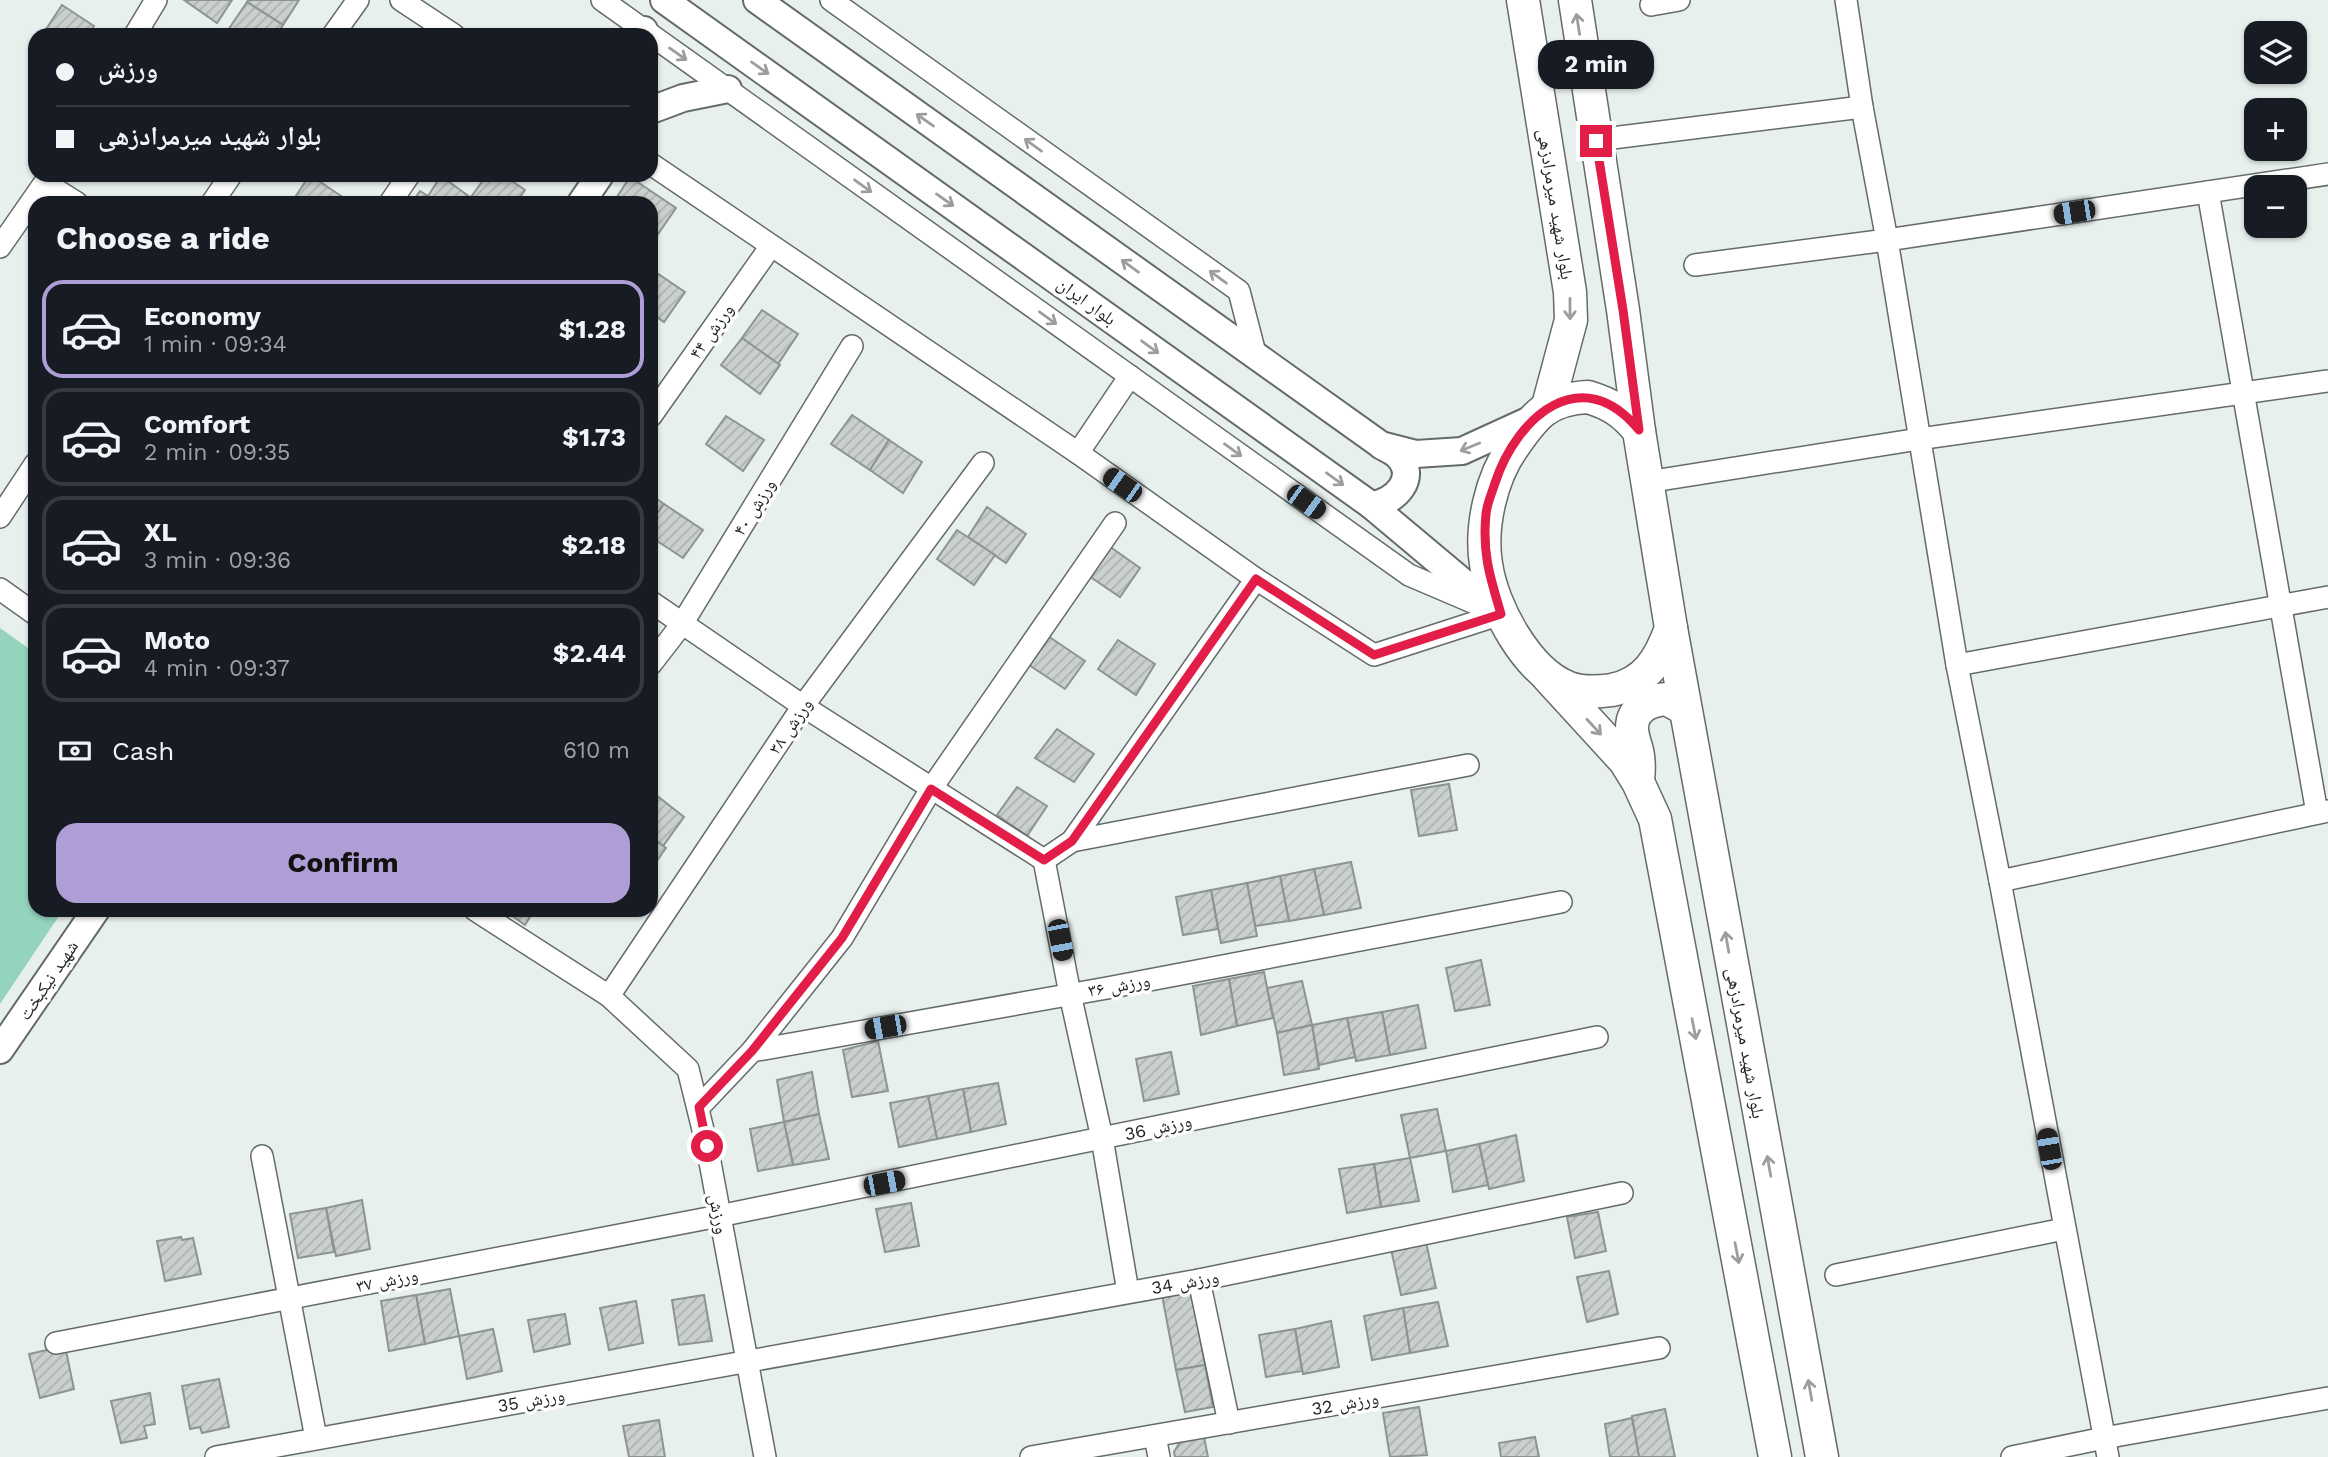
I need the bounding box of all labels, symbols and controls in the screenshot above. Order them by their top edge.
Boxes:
one-way arrow [1571,13,1584,36]
map controls [2244,21,2307,238]
button: layers [2244,21,2307,84]
callout: 2 min [1538,40,1654,88]
one-way arrow [668,47,687,61]
text: 2 min [1565,51,1627,78]
text: ورزش [98,54,158,84]
one-way arrow [750,60,769,75]
button: + [2244,98,2307,161]
one-way arrow [916,113,935,127]
text: بلوار شهید میرمرادزهی [98,121,321,151]
route end [1580,125,1612,157]
street label: بلوار شهید میرمرادزهی [1533,127,1578,281]
one-way arrow [1024,138,1043,152]
button: − [2244,175,2307,238]
one-way arrow [853,179,872,193]
one-way arrow [935,193,954,207]
car [2052,198,2097,226]
text: Choose a ride [56,219,270,257]
one-way arrow [1121,259,1140,274]
one-way arrow [1209,270,1228,284]
street label: بلوار ایران [1053,273,1121,330]
icon: car [60,298,123,361]
one-way arrow [1563,298,1577,321]
street label: ورزش ۴۴ [684,299,738,363]
text: Economy [144,301,261,331]
one-way arrow [1038,311,1057,325]
text: $1.28 [559,314,626,344]
text: 1 min · 09:34 [144,331,287,358]
one-way arrow [1140,339,1159,354]
icon: car [60,406,123,469]
text: Comfort [144,409,250,439]
text: $1.73 [562,422,626,452]
text: 2 min · 09:35 [144,439,291,466]
one-way arrow [1459,441,1481,454]
one-way arrow [1223,443,1242,457]
car [1099,464,1146,506]
one-way arrow [1325,472,1344,486]
street label: ورزش ۴۰ [728,475,780,540]
car [1283,481,1330,523]
icon: car [60,514,123,577]
text: XL [144,517,177,547]
text: $2.18 [561,530,626,560]
text: 3 min · 09:36 [144,547,291,574]
icon: car [60,622,123,685]
text: Moto [144,625,210,655]
text: $2.44 [553,638,626,668]
text: 4 min · 09:37 [144,655,290,682]
street label: ورزش ۳۸ [764,694,817,758]
one-way arrow [1586,718,1602,736]
icon: cash [56,732,94,770]
text: Cash [112,736,174,766]
text: 610 m [563,737,630,764]
button: Confirm [56,823,630,903]
car [1046,917,1075,963]
one-way arrow [1720,931,1734,954]
street label: شهید نیکبخت [14,936,83,1024]
street label: بلوار شهید میرمرادزهی [1721,966,1770,1120]
street label: ورزش ۳۶ [1086,969,1152,1002]
car [863,1013,908,1041]
one-way arrow [1688,1017,1702,1040]
street label: ورزش 36 [1122,1110,1194,1145]
car [2036,1126,2063,1172]
route start [691,1130,723,1162]
one-way arrow [1761,1155,1775,1178]
car [862,1169,907,1197]
street label: ورزش [704,1192,733,1236]
one-way arrow [1730,1241,1744,1264]
street label: ورزش ۳۷ [354,1264,420,1297]
street label: ورزش 34 [1150,1266,1221,1299]
one-way arrow [1803,1379,1816,1402]
street label: ورزش 35 [496,1384,566,1417]
street label: ورزش 32 [1310,1387,1380,1420]

